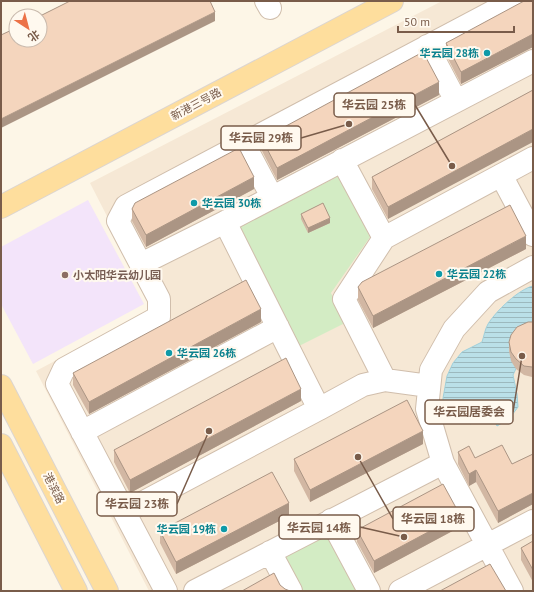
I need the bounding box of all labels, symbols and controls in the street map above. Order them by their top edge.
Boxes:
north arrow [8,8,48,48]
scale bar [398,8,514,34]
text: 50 m [404,14,430,29]
text: 北 [25,27,42,45]
place label: 华云园 28栋 [420,46,479,60]
marker: 华云园 28栋 [482,48,492,58]
street label: 新港三号路 [168,85,224,123]
callout: 华云园 25栋 [334,93,415,117]
text: 华云园 25栋 [342,97,406,112]
callout: 华云园 29栋 [221,126,301,150]
text: 华云园 29栋 [229,130,293,145]
place label: 华云园 30栋 [202,196,261,210]
marker: 华云园 30栋 [189,198,199,208]
place label: 华云园 22栋 [447,267,506,281]
place label: 小太阳华云幼儿园 [73,268,161,282]
marker: 华云园 22栋 [434,269,444,279]
marker: 小太阳华云幼儿园 [60,270,70,280]
place label: 华云园 26栋 [177,346,236,360]
marker: 华云园 26栋 [164,348,174,358]
callout: 华云园居委会 [425,400,513,424]
text: 华云园居委会 [433,404,505,419]
street label: 港滨路 [40,470,68,506]
callout: 华云园 23栋 [97,492,177,516]
text: 华云园 23栋 [105,496,169,511]
callout: 华云园 18栋 [393,507,474,531]
text: 华云园 18栋 [401,511,465,526]
callout: 华云园 14栋 [279,515,360,539]
text: 华云园 14栋 [287,520,351,535]
place label: 华云园 19栋 [157,522,216,536]
marker: 华云园 19栋 [219,524,229,534]

